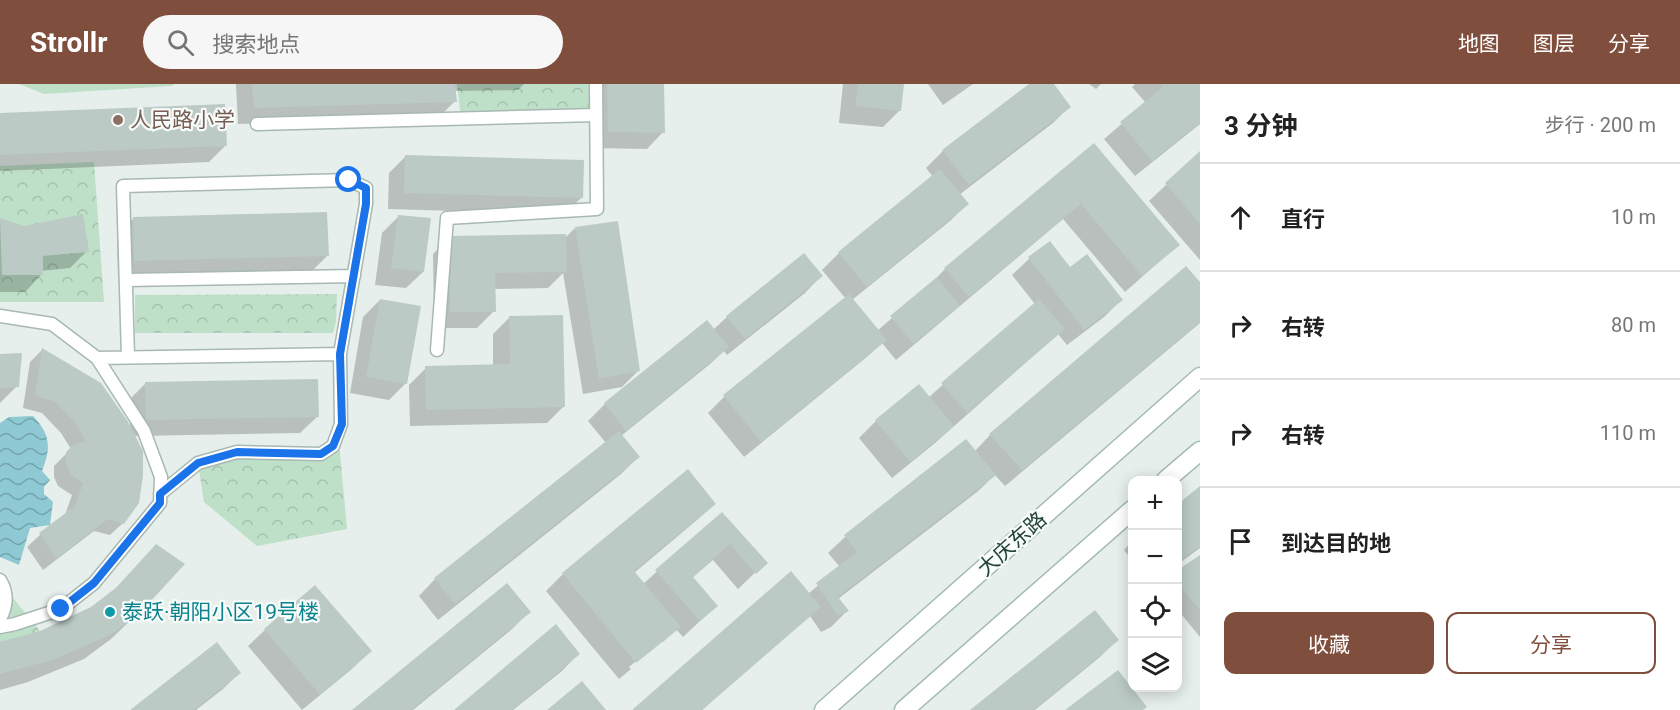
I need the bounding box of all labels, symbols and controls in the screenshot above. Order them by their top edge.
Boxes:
search box [143,15,563,69]
text: Strollr [30,26,107,59]
icon: search [164,26,197,59]
text: 搜索地点 [212,32,300,57]
text: 地图 [1458,32,1500,56]
text: 图层 [1533,32,1575,56]
text: 分享 [1608,32,1650,56]
place label: 人民路小学 [130,108,235,132]
text: 3 分钟 [1224,111,1297,141]
marker: 人民路小学 [111,113,125,127]
text: 步行 · 200 m [1545,113,1656,137]
route start [335,166,361,192]
icon: ahead [1224,201,1257,234]
text: 10 m [1611,205,1656,229]
text: 直行 [1281,207,1325,232]
icon: right [1224,309,1257,342]
text: 80 m [1611,313,1656,337]
text: 右转 [1281,315,1325,340]
icon: right [1224,417,1257,450]
text: 110 m [1600,421,1656,445]
text: 右转 [1281,423,1325,448]
map controls [1128,476,1182,692]
button: + [1128,476,1182,530]
street label: 大庆东路 [973,507,1051,581]
icon: arrive [1224,525,1257,558]
button: − [1128,530,1182,584]
text: 到达目的地 [1281,531,1391,556]
button: locate [1128,584,1182,638]
route end [47,595,73,621]
place label: 泰跃·朝阳小区19号楼 [122,600,319,624]
marker: 泰跃·朝阳小区19号楼 [103,605,117,619]
button: 收藏 [1224,612,1434,674]
button: 分享 [1446,612,1656,674]
button: layers [1128,638,1182,692]

